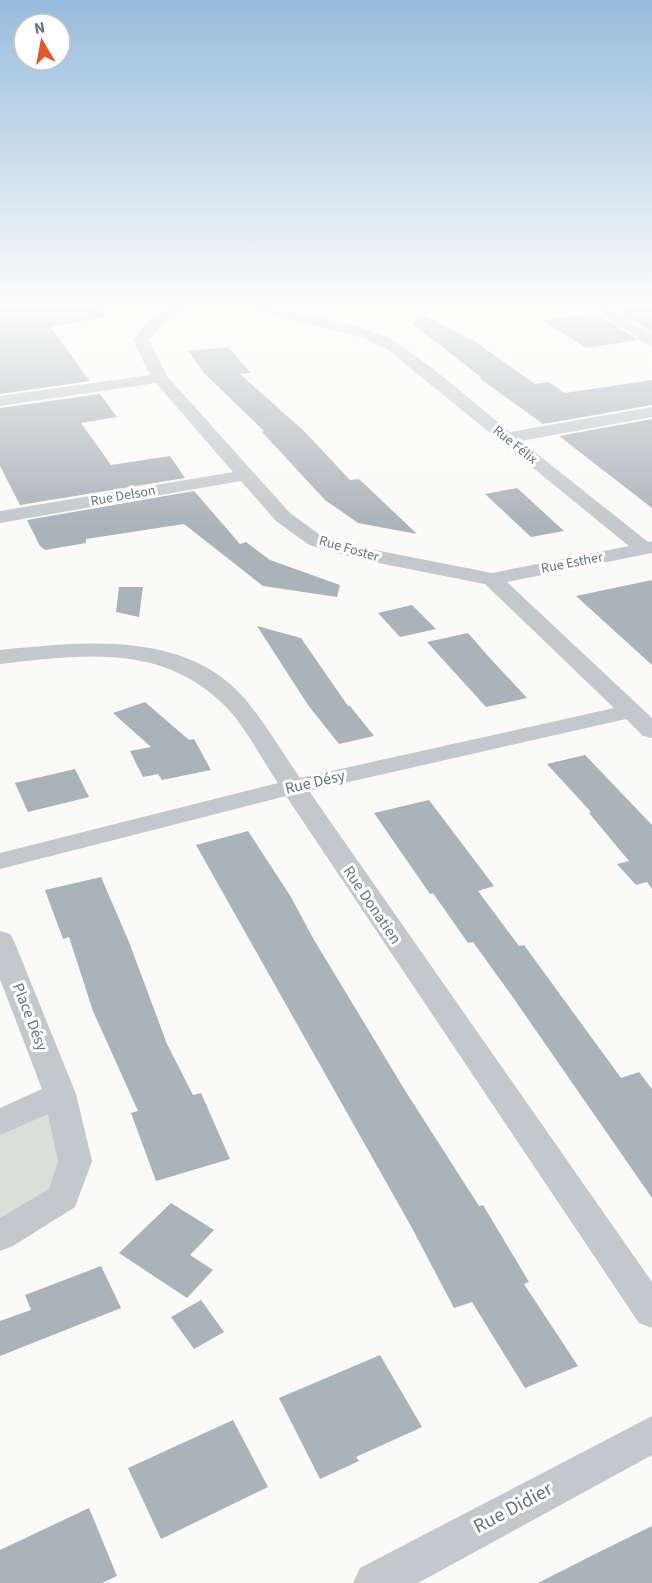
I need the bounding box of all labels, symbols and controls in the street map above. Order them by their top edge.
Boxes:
north arrow [12,12,72,72]
text: N [32,16,47,40]
street label: Rue Félix [488,421,542,470]
street label: Rue Delson [89,480,157,512]
street label: Rue Foster [317,531,381,567]
street label: Rue Esther [539,547,605,579]
street label: Rue Désy [283,764,348,800]
street label: Rue Donatien [338,862,406,948]
street label: Place Désy [7,980,53,1055]
street label: Rue Didier [468,1475,558,1541]

